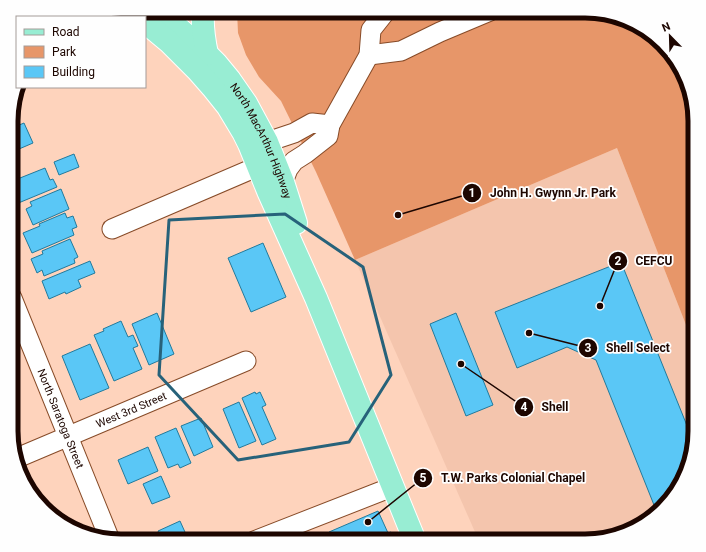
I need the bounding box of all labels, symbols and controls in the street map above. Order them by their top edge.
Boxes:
legend [16,16,146,88]
north arrow [650,16,690,56]
text: N [660,20,673,35]
text: Road [52,25,80,39]
text: Park [52,45,77,59]
text: Building [52,65,95,79]
street label: North MacArthur Highway [227,81,294,201]
callout: John H. Gwynn Jr. Park [462,181,624,205]
text: 1 [469,186,475,200]
text: John H. Gwynn Jr. Park [490,186,617,200]
callout: CEFCU [608,249,681,273]
text: 2 [615,254,622,268]
text: CEFCU [636,254,673,268]
callout: Shell Select [578,336,678,360]
text: 3 [585,341,592,355]
text: Shell Select [606,341,670,355]
street label: North Saratoga Street [34,367,86,471]
street label: West 3rd Street [94,389,169,431]
callout: Shell [514,395,576,419]
text: 4 [521,400,528,414]
text: Shell [542,400,568,414]
callout: T.W. Parks Colonial Chapel [413,466,593,490]
text: 5 [420,471,427,485]
text: T.W. Parks Colonial Chapel [441,471,585,485]

